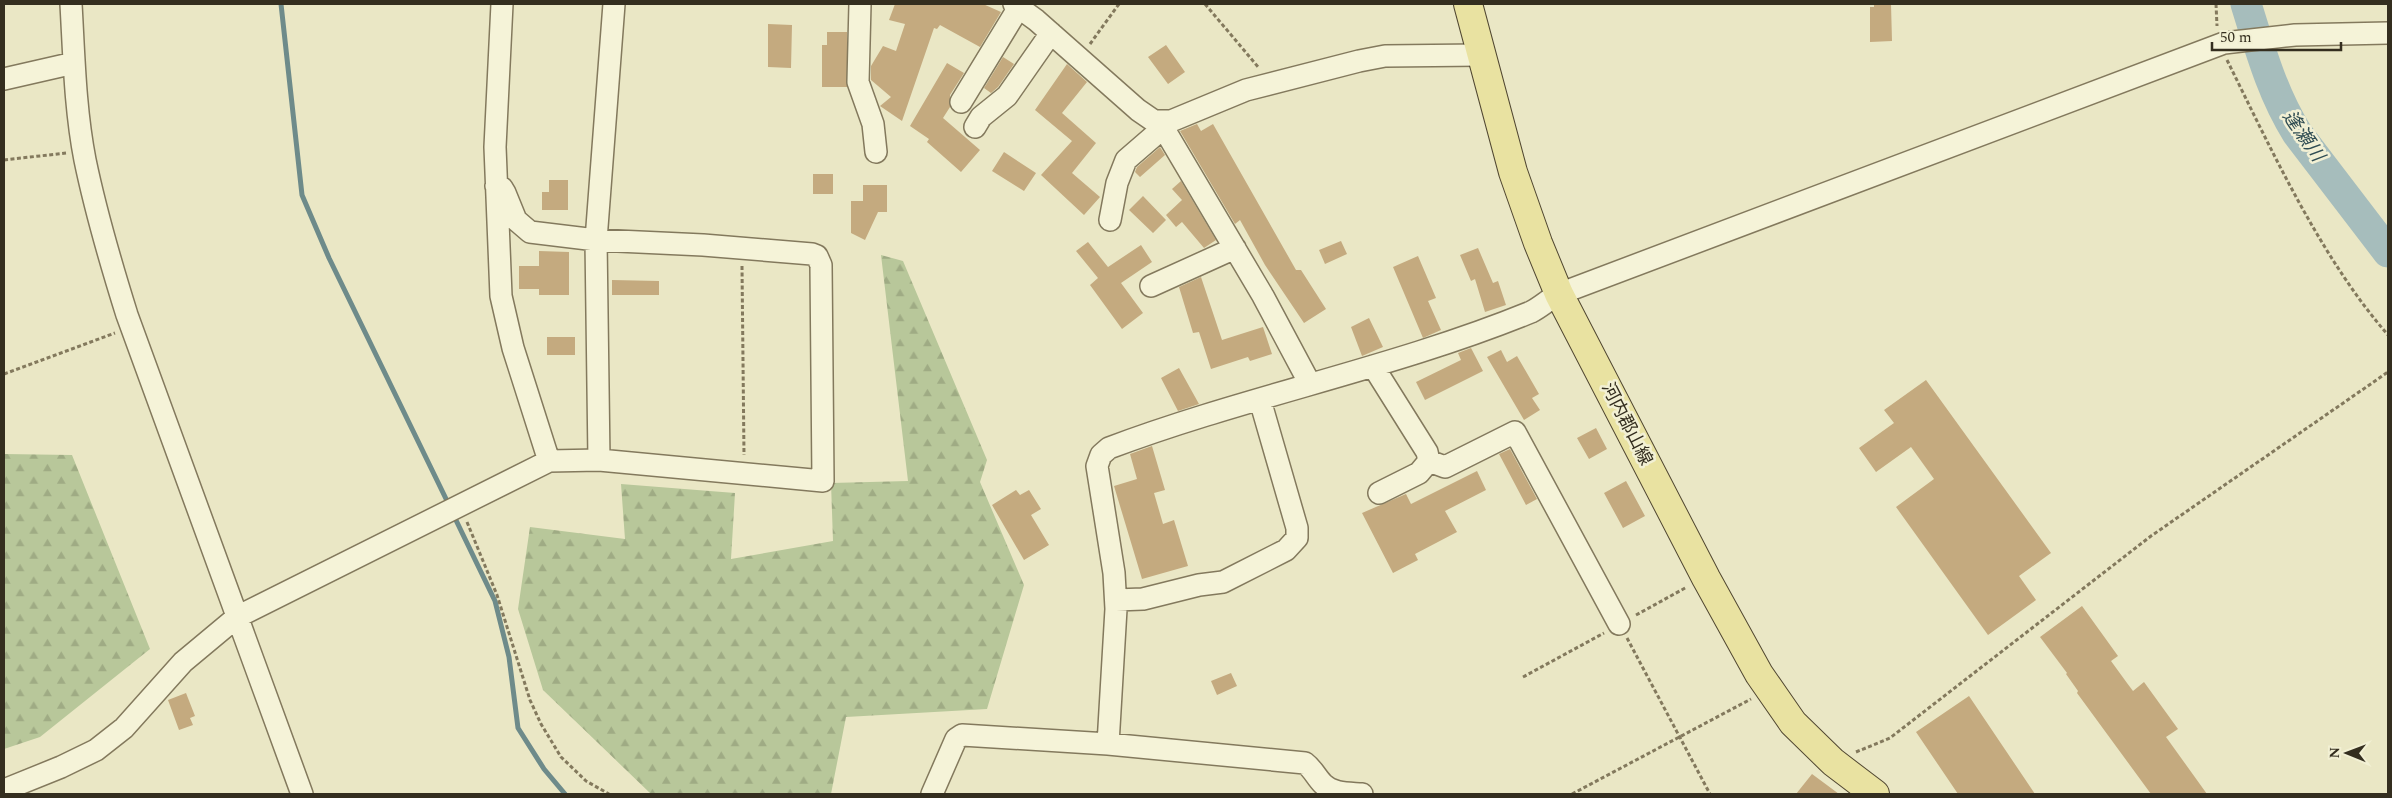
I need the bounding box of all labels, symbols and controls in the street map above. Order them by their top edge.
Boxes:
scale bar [2212,20,2341,52]
text: 50 m [2220,26,2252,49]
water label: 逢瀬川 [2275,104,2332,169]
street label: 河内郡山線 [1595,378,1659,470]
north arrow [2322,728,2372,778]
text: N [2324,747,2345,759]

